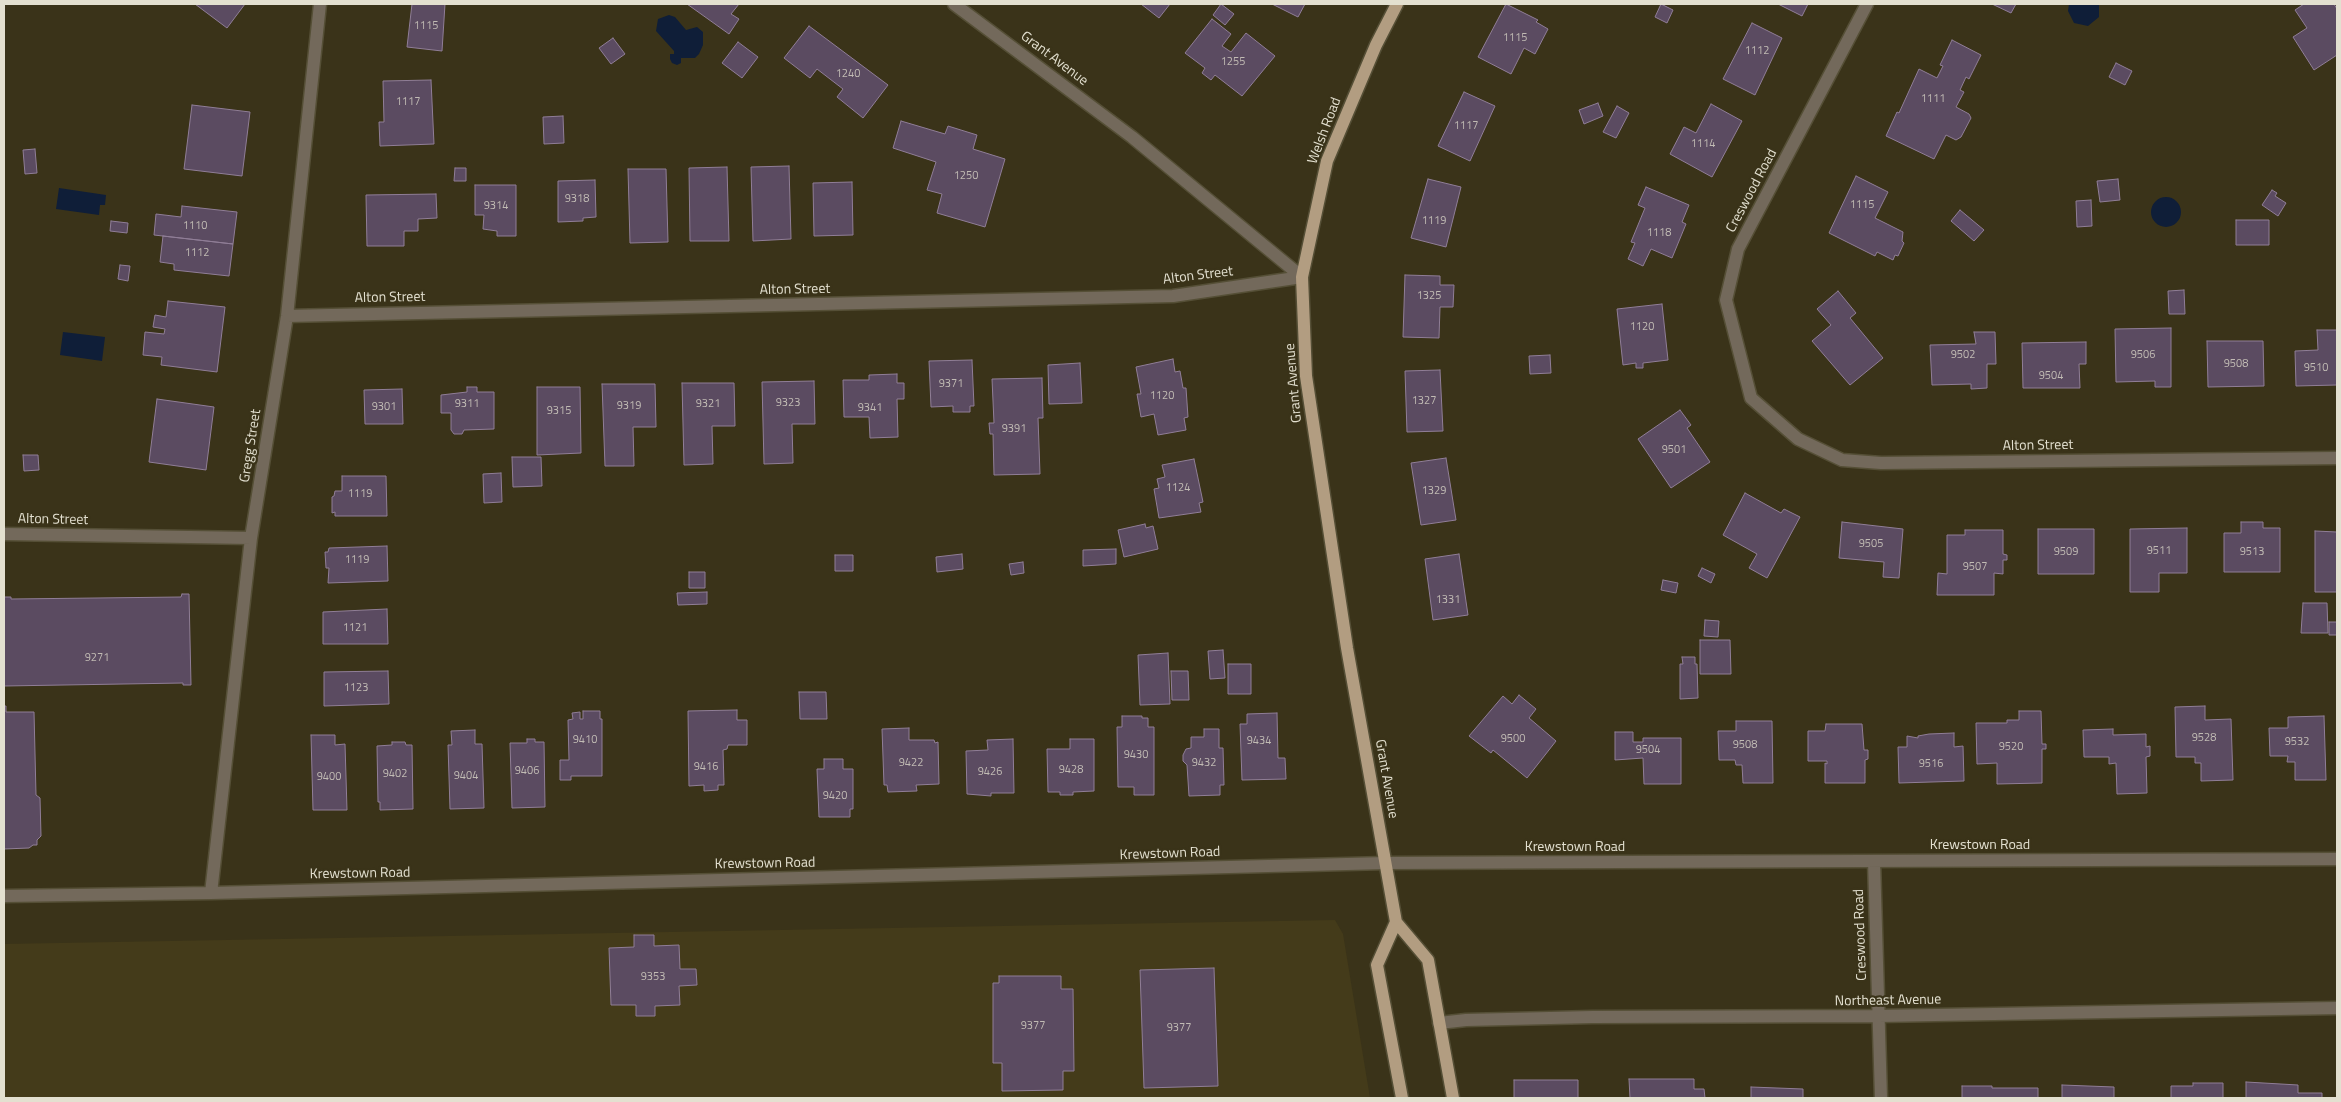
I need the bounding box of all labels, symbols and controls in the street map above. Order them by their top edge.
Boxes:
house number: 1115 [414,19,438,33]
street label: Grant Avenue [1017,28,1091,90]
house number: 1115 [1503,31,1527,45]
house number: 1112 [1745,44,1769,58]
house number: 1255 [1221,55,1245,69]
house number: 1240 [836,67,860,81]
house number: 1111 [1921,92,1945,106]
house number: 1117 [396,95,420,109]
street label: Welsh Road [1305,95,1345,167]
house number: 1117 [1454,119,1478,133]
house number: 1114 [1691,137,1715,151]
street label: Creswood Road [1723,146,1781,236]
house number: 1250 [954,169,978,183]
house number: 9318 [565,192,589,206]
house number: 1115 [1850,198,1874,212]
house number: 9314 [484,199,508,213]
house number: 1119 [1422,214,1446,228]
house number: 1110 [183,219,207,233]
house number: 1118 [1647,226,1671,240]
house number: 1112 [185,246,209,260]
street label: Alton Street [1162,263,1234,289]
street label: Alton Street [760,281,830,299]
street label: Alton Street [355,289,425,307]
house number: 1325 [1417,289,1441,303]
house number: 1120 [1630,320,1654,334]
street label: Grant Avenue [1282,343,1306,423]
house number: 9502 [1951,348,1975,362]
house number: 9506 [2131,348,2155,362]
house number: 9508 [2224,357,2248,371]
house number: 9510 [2304,361,2328,375]
house number: 9504 [2039,369,2063,383]
house number: 9371 [939,377,963,391]
house number: 1120 [1150,389,1174,403]
house number: 1327 [1412,394,1436,408]
house number: 9323 [776,396,800,410]
house number: 9311 [455,397,479,411]
house number: 9321 [696,397,720,411]
house number: 9319 [617,399,641,413]
house number: 9301 [372,400,396,414]
house number: 9341 [858,401,882,415]
house number: 9315 [547,404,571,418]
street label: Gregg Street [237,408,265,484]
house number: 9391 [1002,422,1026,436]
street label: Alton Street [2003,437,2073,455]
house number: 9501 [1662,443,1686,457]
house number: 1124 [1166,481,1190,495]
house number: 1329 [1422,484,1446,498]
house number: 1119 [348,487,372,501]
street label: Alton Street [18,511,88,529]
house number: 9505 [1859,537,1883,551]
house number: 9511 [2147,544,2171,558]
house number: 9509 [2054,545,2078,559]
house number: 9513 [2240,545,2264,559]
house number: 1119 [345,553,369,567]
house number: 9507 [1963,560,1987,574]
house number: 1331 [1436,593,1460,607]
house number: 1121 [343,621,367,635]
house number: 9271 [85,651,109,665]
house number: 1123 [344,681,368,695]
house number: 9528 [2192,731,2216,745]
house number: 9500 [1501,732,1525,746]
house number: 9410 [573,733,597,747]
house number: 9434 [1247,734,1271,748]
house number: 9532 [2285,735,2309,749]
street label: Grant Avenue [1371,738,1401,820]
house number: 9508 [1733,738,1757,752]
house number: 9520 [1999,740,2023,754]
house number: 9504 [1636,743,1660,757]
house number: 9430 [1124,748,1148,762]
house number: 9422 [899,756,923,770]
house number: 9432 [1192,756,1216,770]
house number: 9516 [1919,757,1943,771]
house number: 9416 [694,760,718,774]
house number: 9428 [1059,763,1083,777]
house number: 9406 [515,764,539,778]
house number: 9426 [978,765,1002,779]
house number: 9402 [383,767,407,781]
house number: 9404 [454,769,478,783]
house number: 9400 [317,770,341,784]
house number: 9420 [823,789,847,803]
street label: Krewstown Road [1930,838,2030,854]
street label: Krewstown Road [1525,840,1625,856]
street label: Krewstown Road [1119,844,1221,864]
street label: Krewstown Road [715,855,815,873]
street label: Krewstown Road [310,865,410,883]
street label: Creswood Road [1851,889,1871,981]
house number: 9353 [641,970,665,984]
street label: Northeast Avenue [1835,992,1941,1010]
house number: 9377 [1021,1019,1045,1033]
house number: 9377 [1167,1021,1191,1035]

